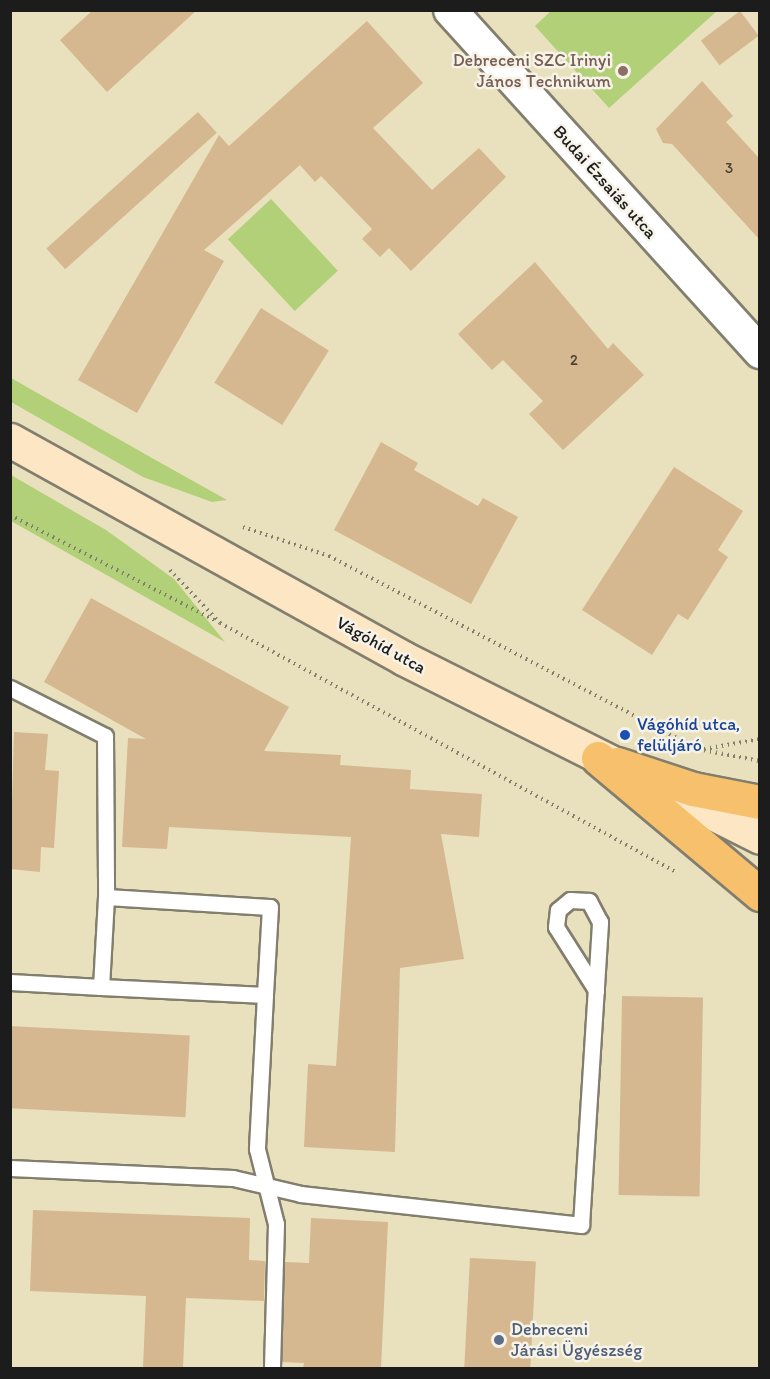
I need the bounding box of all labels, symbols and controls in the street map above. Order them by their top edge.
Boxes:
place label: Debreceni SZC Irinyi János Technikum [453,50,611,92]
marker: Debreceni SZC Irinyi János Technikum [616,64,630,78]
street label: Budai Ézsaiás utca [549,121,661,243]
house number: 3 [725,160,733,178]
house number: 2 [570,352,578,370]
street label: Vágóhíd utca [332,612,430,678]
place label: Vágóhíd utca, felüljáró [637,714,740,756]
marker: Vágóhíd utca, felüljáró [618,728,632,742]
place label: Debreceni Járási Ügyészség [511,1319,642,1362]
marker: Debreceni Járási Ügyészség [492,1333,506,1347]

